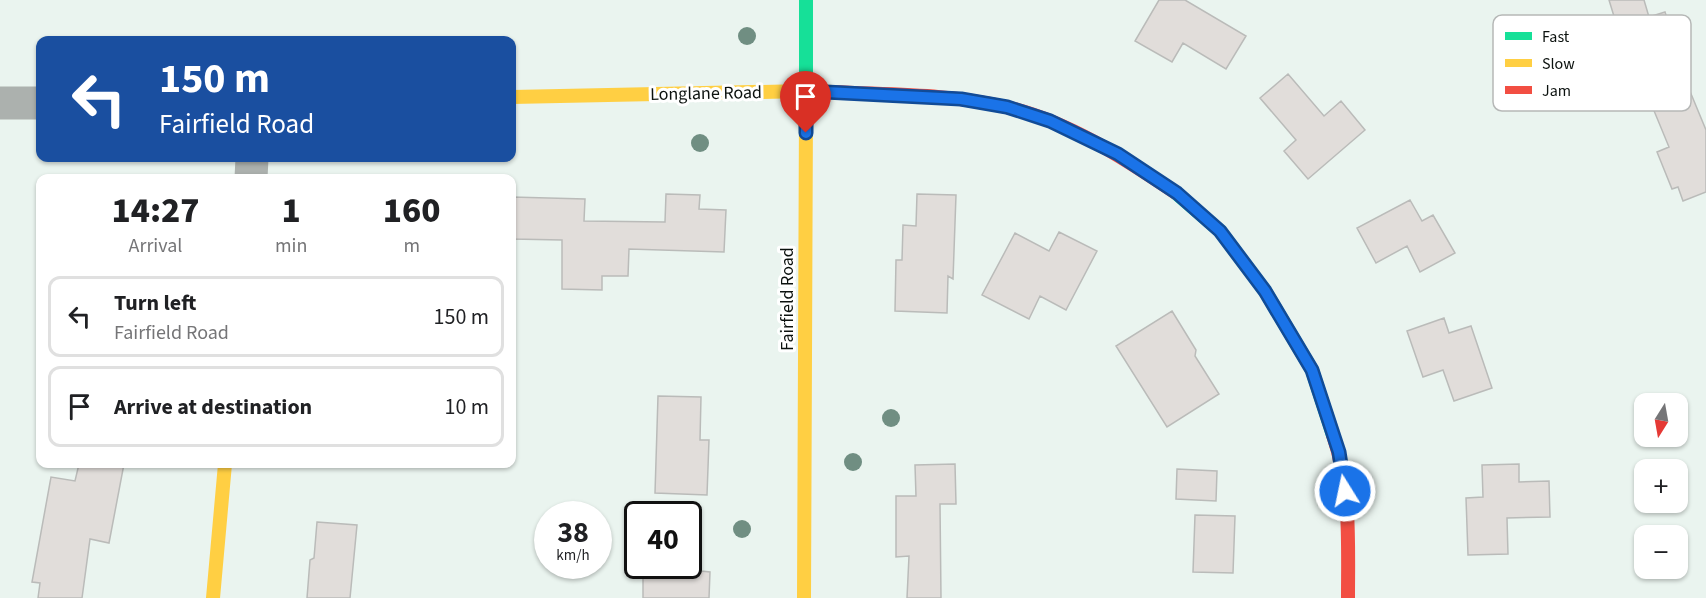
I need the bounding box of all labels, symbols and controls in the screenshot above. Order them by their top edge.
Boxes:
legend [1493,15,1691,111]
text: Fast [1542,26,1570,48]
text: 150 m [159,49,270,109]
text: Slow [1542,53,1575,75]
icon: left [60,60,138,138]
pin [780,71,831,133]
street label: Longlane Road [650,80,762,107]
icon: arrive [789,80,822,113]
text: Jam [1542,80,1571,102]
text: Fairfield Road [159,105,314,144]
text: 14:27 [111,185,200,236]
text: 1 [282,185,301,236]
text: 160 [383,185,441,236]
text: Arrival [129,232,182,260]
text: min [275,232,307,260]
text: m [403,232,420,260]
street label: Fairfield Road [775,247,800,351]
text: Turn left [114,287,196,319]
icon: left [63,300,96,333]
text: 150 m [434,301,489,333]
text: Fairfield Road [114,319,229,347]
icon: arrive [63,390,96,423]
text: Arrive at destination [114,391,312,423]
text: 10 m [444,391,489,423]
north arrow [1634,393,1688,447]
map controls [1634,393,1688,579]
position arrow [1313,459,1377,523]
button: + [1634,459,1688,513]
speed limit sign: 40 [624,501,702,579]
text: 38 [557,511,589,554]
button: − [1634,525,1688,579]
text: km/h [556,545,590,566]

